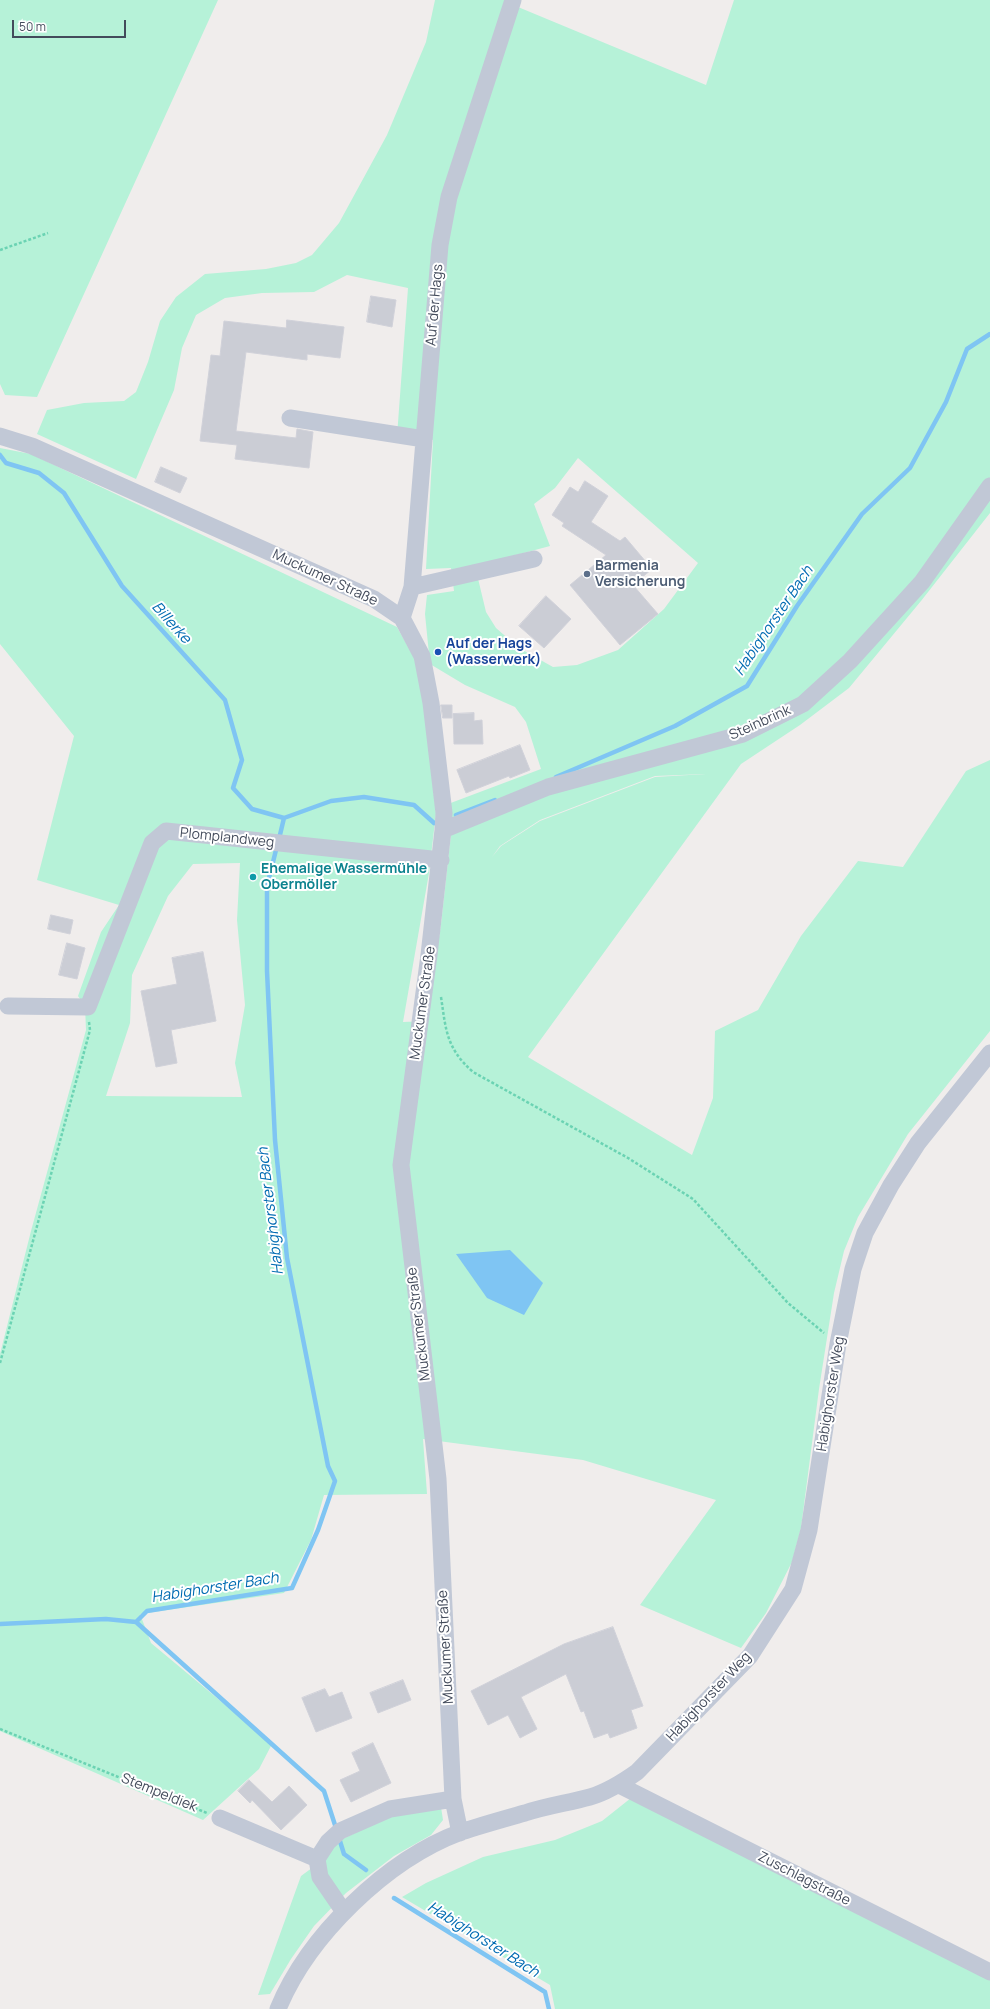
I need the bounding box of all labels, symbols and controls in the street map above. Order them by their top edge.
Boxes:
scale bar [14,12,128,38]
text: 50 m [19,18,46,35]
street label: Auf der Hags [423,263,447,347]
street label: Muckumer Straße [270,546,380,610]
place label: Barmenia Versicherung [595,558,685,590]
water label: Habighorster Bach [731,563,817,679]
marker: Barmenia Versicherung [582,569,592,579]
water label: Billerke [148,598,194,648]
place label: Auf der Hags (Wasserwerk) [446,636,541,668]
marker: Auf der Hags (Wasserwerk) [433,647,443,657]
street label: Steinbrink [727,702,793,744]
street label: Plomplandweg [179,825,275,851]
place label: Ehemalige Wassermühle Obermöller [261,861,427,894]
marker: Ehemalige Wassermühle Obermöller [248,872,258,882]
street label: Muckumer Straße [407,945,439,1061]
water label: Habighorster Bach [254,1146,288,1276]
street label: Muckumer Straße [404,1266,434,1382]
street label: Habighorster Weg [814,1335,848,1453]
water label: Habighorster Bach [150,1569,280,1607]
street label: Muckumer Straße [435,1589,457,1705]
street label: Habighorster Weg [663,1649,755,1745]
street label: Stempeldiek [119,1770,199,1816]
street label: Zuschlagstraße [755,1848,853,1910]
water label: Habighorster Bach [424,1898,542,1982]

